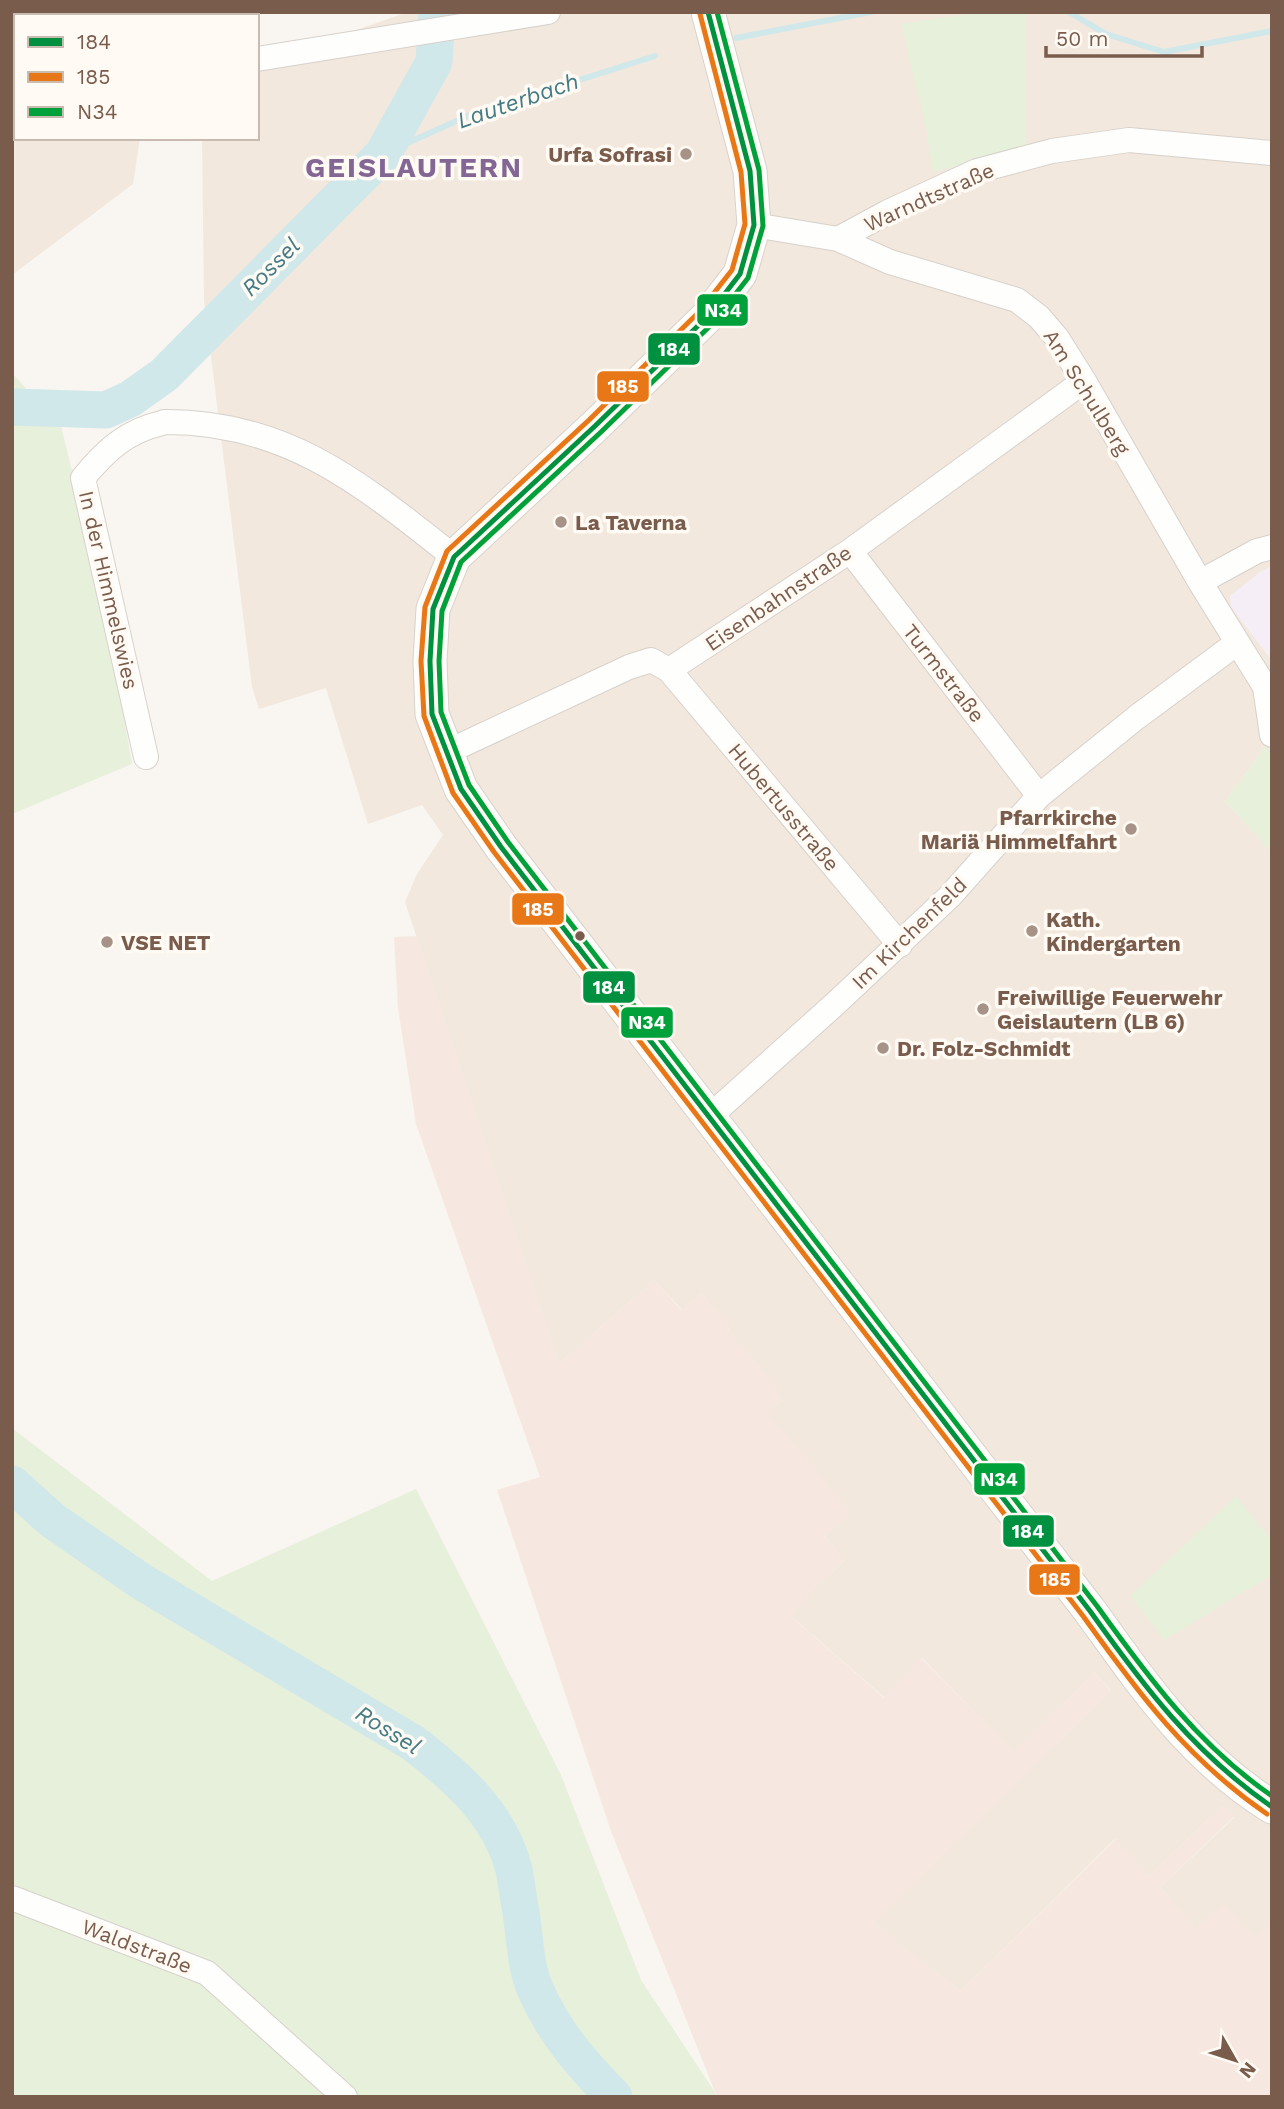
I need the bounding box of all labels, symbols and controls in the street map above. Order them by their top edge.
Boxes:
legend [14,14,259,140]
scale bar [1046,14,1202,58]
text: 50 m [1056,26,1108,51]
text: 184 [77,29,111,54]
text: 185 [77,64,110,89]
water label: Lauterbach [454,68,582,134]
text: N34 [77,99,118,124]
place label: Urfa Sofrasi [548,142,672,167]
marker: Urfa Sofrasi [678,146,694,162]
district label: GEISLAUTERN [305,151,523,184]
street label: Warndtstraße [860,157,998,237]
water label: Rossel [236,232,306,302]
line badge: N34 [696,293,749,327]
text: N34 [704,299,742,322]
street label: Am Schulberg [1038,325,1136,460]
line badge: 184 [647,332,701,366]
text: 184 [658,338,690,361]
line badge: 185 [596,370,650,403]
text: 185 [607,375,639,398]
street label: In der Himmelswies [74,488,144,692]
place label: La Taverna [575,510,688,535]
marker: La Taverna [553,514,569,530]
street label: Eisenbahnstraße [700,540,856,656]
street label: Turmstraße [898,619,990,727]
street label: Hubertusstraße [723,738,845,876]
place label: Pfarrkirche Mariä Himmelfahrt [921,805,1117,854]
marker: Pfarrkirche Mariä Himmelfahrt [1123,821,1139,837]
street label: Im Kirchenfeld [846,872,972,994]
line badge: 185 [511,892,565,926]
text: 185 [522,898,554,921]
place label: Kath. Kindergarten [1046,907,1181,956]
marker: Kath. Kindergarten [1024,923,1040,939]
unlabelled marker [573,929,587,943]
place label: VSE NET [121,930,211,955]
marker: VSE NET [99,934,115,950]
line badge: 184 [582,970,636,1004]
text: 184 [593,976,625,999]
place label: Freiwillige Feuerwehr Geislautern (LB 6) [997,985,1222,1034]
marker: Freiwillige Feuerwehr Geislautern (LB 6) [975,1001,991,1017]
line badge: N34 [620,1006,674,1039]
text: N34 [628,1011,666,1034]
place label: Dr. Folz-Schmidt [897,1036,1071,1061]
marker: Dr. Folz-Schmidt [875,1040,891,1056]
line badge: N34 [973,1462,1026,1496]
text: N34 [980,1468,1018,1491]
line badge: 184 [1002,1514,1055,1548]
text: 184 [1012,1520,1044,1543]
line badge: 185 [1028,1563,1081,1596]
text: 185 [1039,1568,1071,1591]
water label: Rossel [351,1700,425,1760]
street label: Waldstraße [78,1914,196,1978]
north arrow [1200,2025,1270,2095]
text: N [1234,2058,1261,2083]

